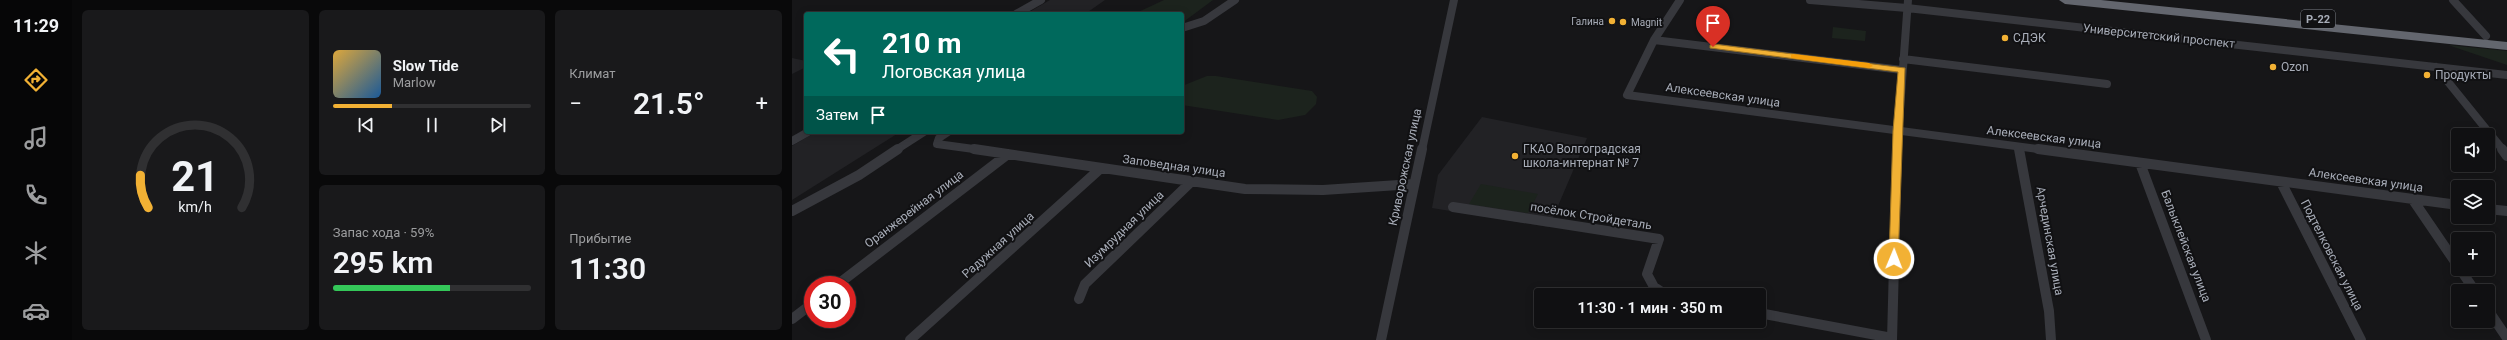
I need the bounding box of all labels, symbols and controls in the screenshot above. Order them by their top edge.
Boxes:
pin [1696,6,1730,47]
road number: Р-22 [2301,10,2335,28]
icon: arrive [1702,12,1724,34]
text: 11:29 [13,15,59,36]
place label: Галина [1571,16,1604,27]
marker: Галина [1607,16,1617,26]
marker: Magnit [1618,17,1628,27]
place label: Magnit [1631,17,1662,28]
street label: Университетский проспект [2082,21,2236,51]
text: 210 m [882,27,961,60]
icon: left [816,28,868,80]
place label: СДЭК [2013,31,2046,45]
marker: СДЭК [2000,33,2010,43]
text: Slow Tide [393,57,459,75]
place label: Ozon [2281,60,2309,74]
text: Логовская улица [882,61,1026,82]
marker: Ozon [2268,62,2278,72]
icon: directions [22,66,50,94]
text: Климат [569,66,616,81]
place label: Продукты [2435,68,2491,82]
marker: Продукты [2422,70,2432,80]
text: Marlow [393,75,436,90]
street label: Алексеевская улица [1665,80,1781,110]
text: 21.5° [633,86,704,121]
text: − [569,91,582,116]
text: + [756,91,768,116]
icon: arrive [867,104,889,126]
text: Затем [816,106,859,124]
street label: Криворожская улица [1386,107,1424,227]
icon: previous [355,114,377,136]
icon: pause [421,114,443,136]
icon: next [487,114,509,136]
street label: Алексеевская улица [1986,123,2102,151]
icon: music [22,124,50,152]
map controls [2451,128,2495,328]
button: sound [2451,128,2495,172]
place label: ГКАО Волгоградская школа-интернат № 7 [1523,142,1641,170]
marker: ГКАО Волгоградская школа-интернат № 7 [1510,151,1520,161]
text: 21 [171,152,219,201]
street label: Заповедная улица [1122,152,1226,180]
street label: Алексеевская улица [2308,165,2424,195]
street label: Оранжерейная улица [862,167,966,251]
button: layers [2451,180,2495,224]
icon: phone [22,181,50,209]
street label: Арчединская улица [2034,185,2066,297]
street label: Изумрудная улица [1082,188,1166,270]
street label: Балыклейская улица [2158,188,2214,304]
street label: Подтелковская улица [2298,197,2366,313]
text: km/h [179,199,212,215]
street label: посёлок Стройдеталь [1529,199,1653,233]
street label: Радужная улица [959,209,1037,281]
text: Запас хода · 59% [333,225,434,240]
text: Прибытие [569,231,631,246]
button: + [2451,232,2495,276]
position arrow [1873,238,1915,280]
icon: climate [22,239,50,267]
text: 295 km [333,245,433,280]
text: 11:30 [569,251,646,286]
speed limit sign: 30 [804,276,856,328]
button: − [2451,284,2495,328]
icon: car [22,297,50,325]
text: 11:30 · 1 мин · 350 m [1577,299,1723,317]

